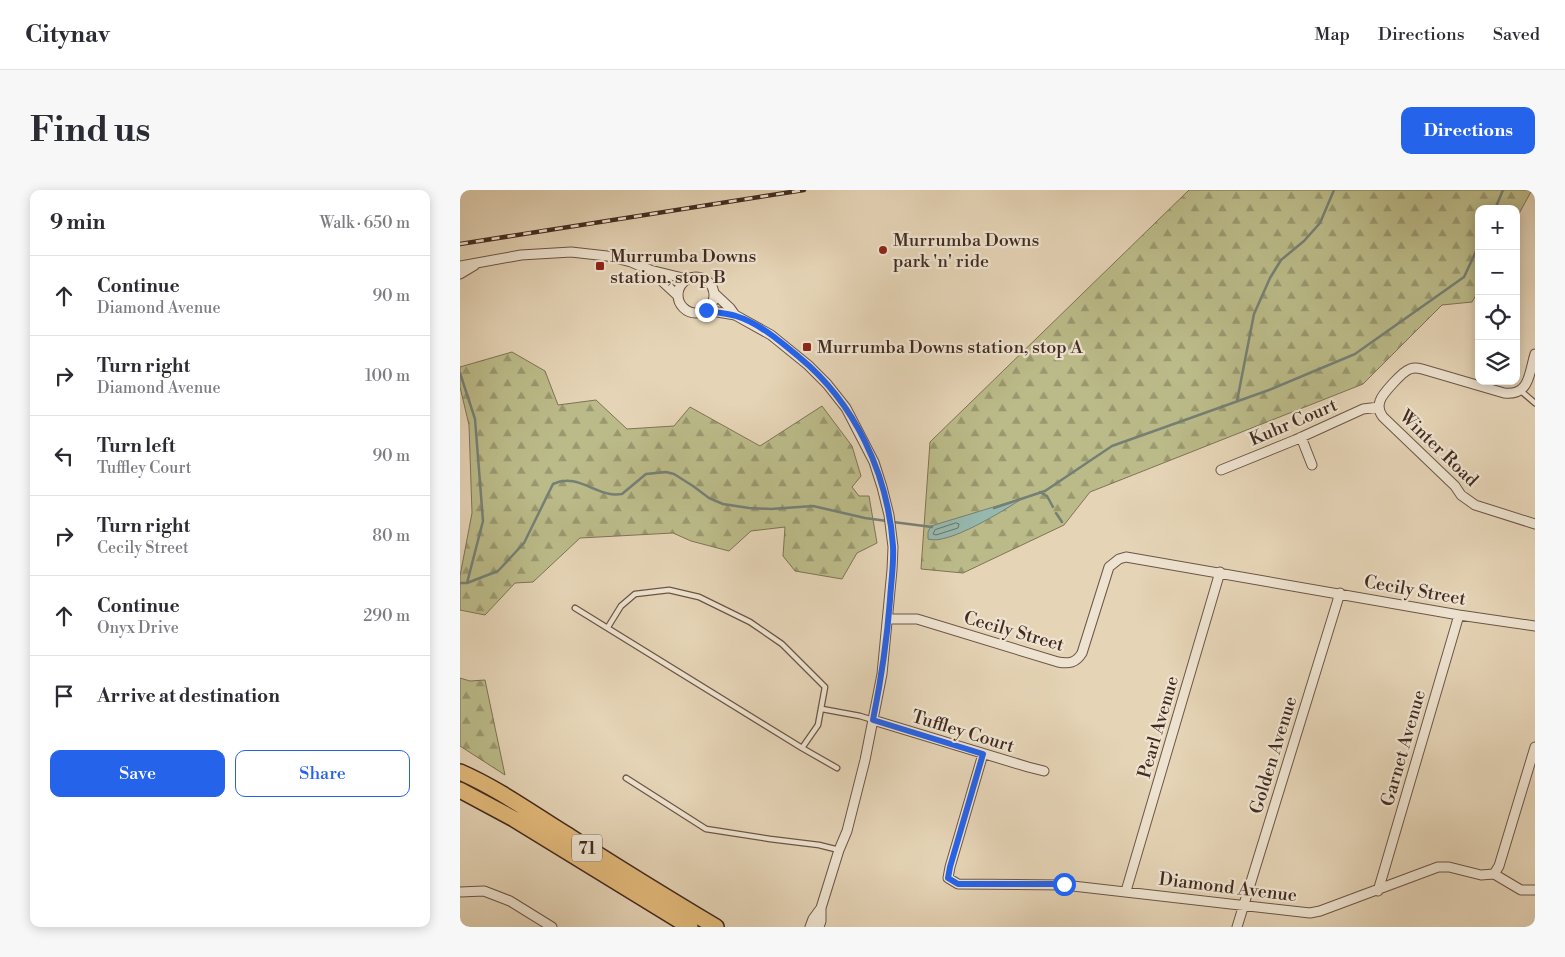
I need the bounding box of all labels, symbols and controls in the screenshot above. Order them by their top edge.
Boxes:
text: Citynav [25,20,110,50]
text: Map [1314,23,1350,46]
text: Directions [1378,23,1465,46]
text: Saved [1493,23,1540,46]
button: Directions [1401,107,1535,154]
text: Find us [30,109,150,152]
map controls [1475,205,1520,385]
button: + [1475,205,1520,250]
text: 9 min [50,210,105,236]
text: Walk · 650 m [320,213,410,233]
place label: Murrumba Downs park 'n' ride [893,229,1040,273]
marker: Murrumba Downs park 'n' ride [877,244,889,256]
place label: Murrumba Downs station, stop B [610,245,757,289]
button: − [1475,250,1520,295]
marker: Murrumba Downs station, stop B [594,260,606,272]
text: Continue [97,274,180,298]
icon: ahead [50,282,78,310]
text: 90 m [372,286,410,306]
button: locate [1475,295,1520,340]
text: Diamond Avenue [97,298,220,318]
route end [695,299,718,322]
place label: Murrumba Downs station, stop A [817,336,1083,359]
button: layers [1475,340,1520,385]
marker: Murrumba Downs station, stop A [801,341,813,353]
text: Turn right [97,354,190,378]
icon: right [50,362,78,390]
text: 100 m [365,366,410,386]
text: Diamond Avenue [97,378,220,398]
street label: Kuhr Court [1246,393,1341,451]
street label: Winter Road [1394,404,1483,492]
text: Turn left [97,434,176,458]
icon: left [50,442,78,470]
text: 90 m [372,446,410,466]
text: Tuffley Court [97,458,191,478]
text: Turn right [97,514,190,538]
icon: right [50,522,78,550]
text: 80 m [372,526,410,546]
text: Cecily Street [97,538,189,558]
street label: Cecily Street [1362,570,1468,611]
text: Continue [97,594,180,618]
icon: ahead [50,602,78,630]
text: 290 m [363,606,410,626]
street label: Cecily Street [961,606,1067,657]
text: Onyx Drive [97,618,179,638]
street label: Pearl Avenue [1133,673,1184,781]
icon: arrive [50,682,78,710]
text: Arrive at destination [97,684,280,708]
street label: Garnet Avenue [1376,687,1431,809]
street label: Golden Avenue [1245,694,1302,817]
street label: Tuffley Court [909,705,1018,758]
button: Save [50,750,225,797]
button: Share [235,750,410,797]
road number: 71 [572,834,602,861]
street label: Diamond Avenue [1158,868,1298,907]
route start [1053,873,1076,896]

